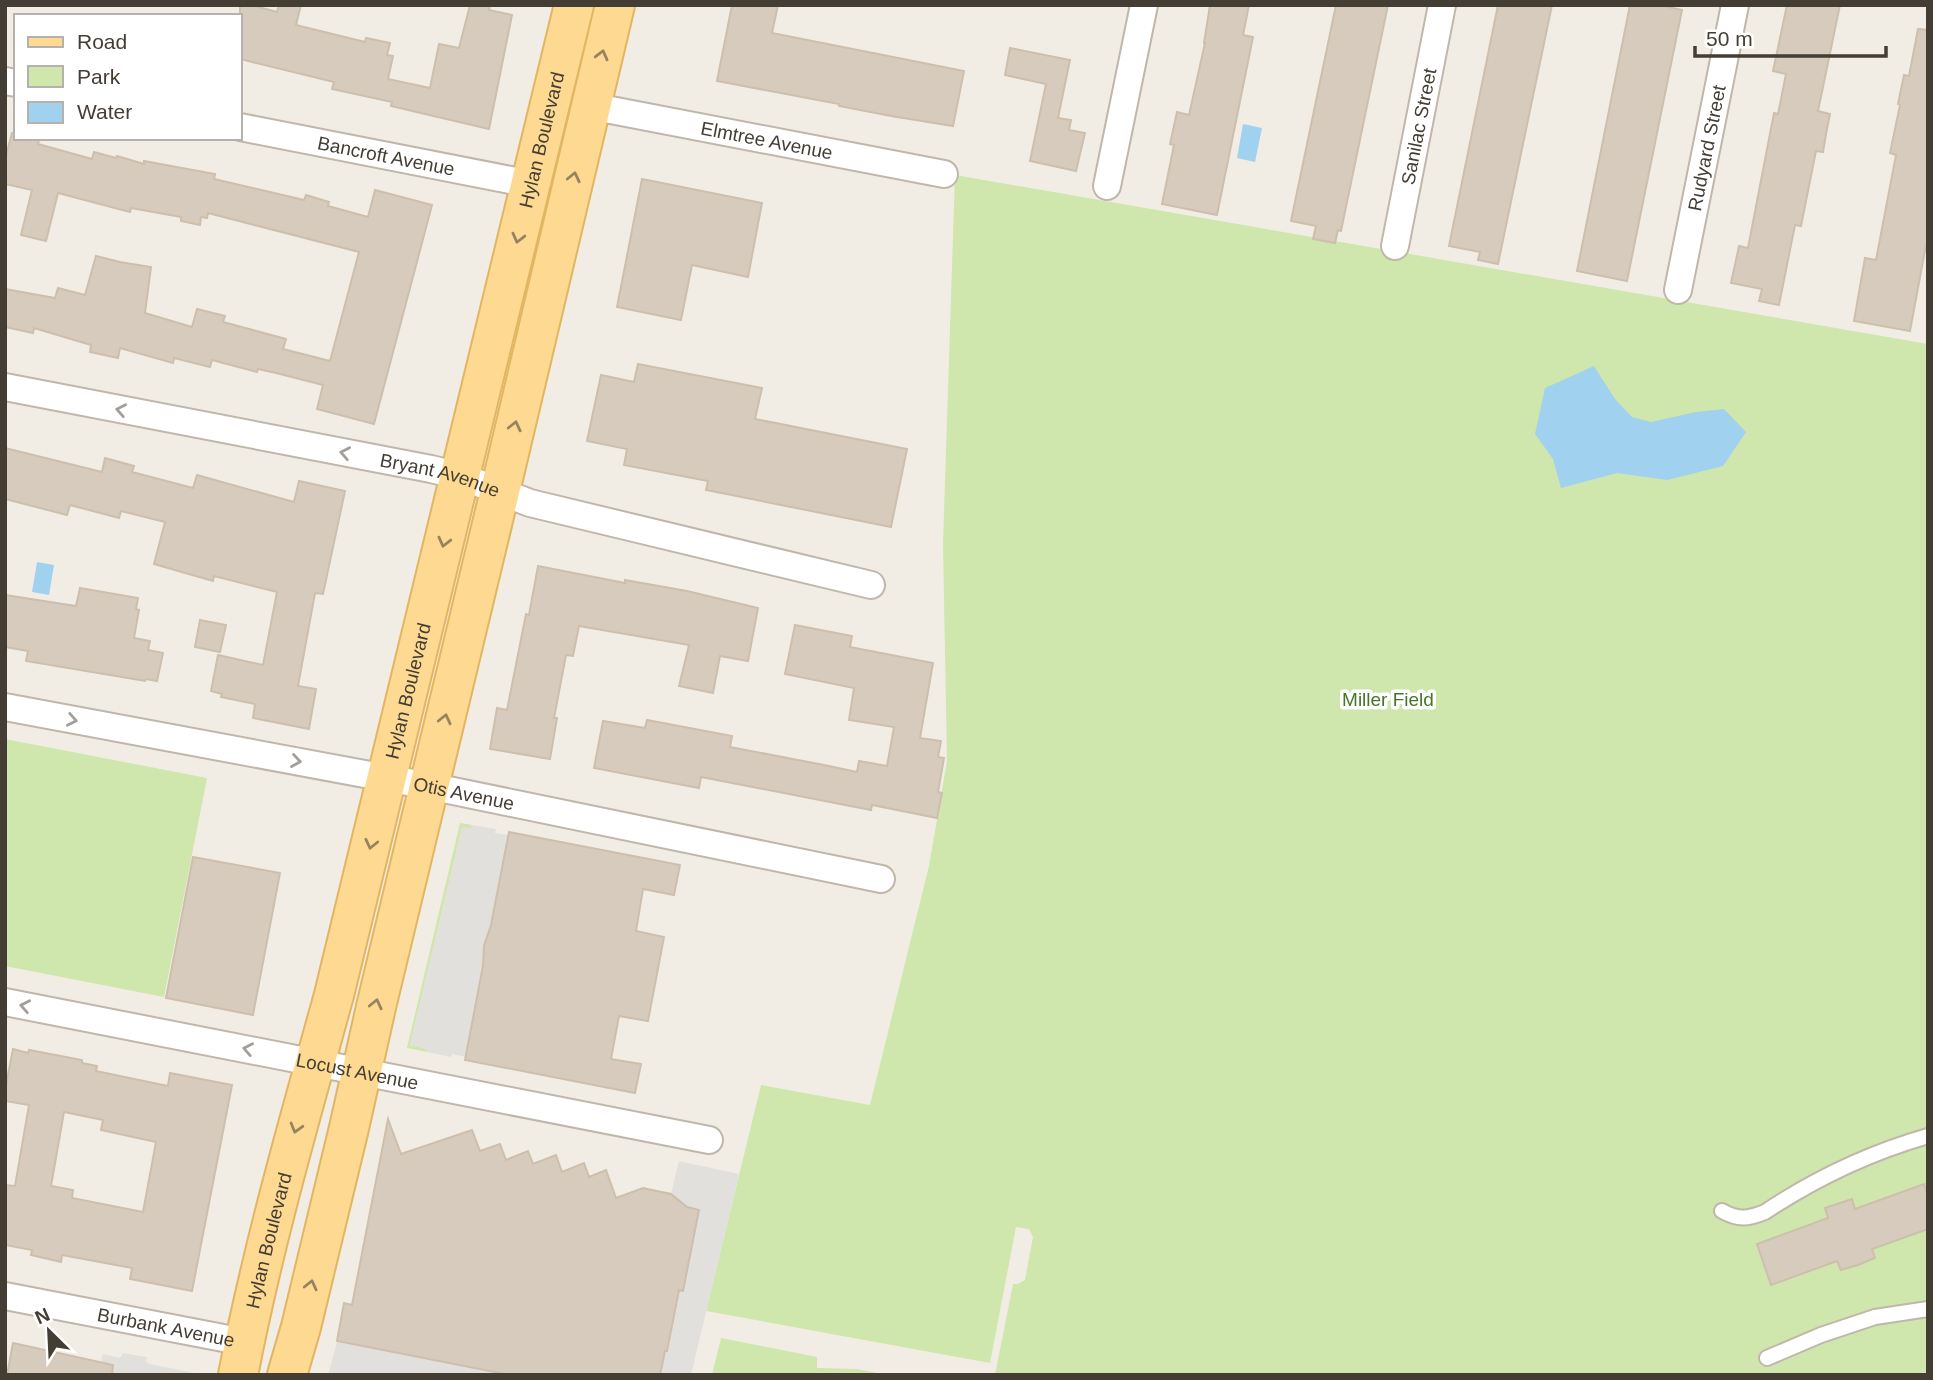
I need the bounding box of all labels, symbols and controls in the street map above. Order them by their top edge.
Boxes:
legend [14,14,242,140]
scale bar [1695,14,1886,58]
text: 50 m [1706,27,1753,50]
text: Road [77,30,127,53]
one-way arrow [594,49,609,61]
text: Park [77,65,121,88]
street label: Sanilac Street [1397,66,1441,186]
street label: Hylan Boulevard [515,70,568,210]
street label: Rudyard Street [1684,82,1730,213]
text: Water [77,100,132,123]
street label: Elmtree Avenue [699,118,834,163]
street label: Bancroft Avenue [316,132,456,180]
one-way arrow [565,171,580,183]
one-way arrow [511,232,526,244]
one-way arrow [115,403,127,418]
one-way arrow [507,420,522,432]
one-way arrow [339,446,351,461]
street label: Bryant Avenue [378,449,503,501]
one-way arrow [438,536,452,548]
street label: Hylan Boulevard [382,621,435,761]
park label: Miller Field [1342,689,1434,710]
one-way arrow [66,711,78,726]
one-way arrow [437,713,451,725]
one-way arrow [290,753,302,768]
street label: Otis Avenue [412,773,516,814]
one-way arrow [365,838,379,850]
one-way arrow [368,998,382,1010]
one-way arrow [19,999,31,1014]
one-way arrow [242,1043,254,1058]
street label: Locust Avenue [294,1049,420,1094]
one-way arrow [290,1121,305,1133]
street label: Hylan Boulevard [242,1170,296,1311]
one-way arrow [303,1279,317,1291]
north arrow [14,1296,84,1366]
text: N [32,1304,53,1328]
street label: Burbank Avenue [96,1304,236,1351]

